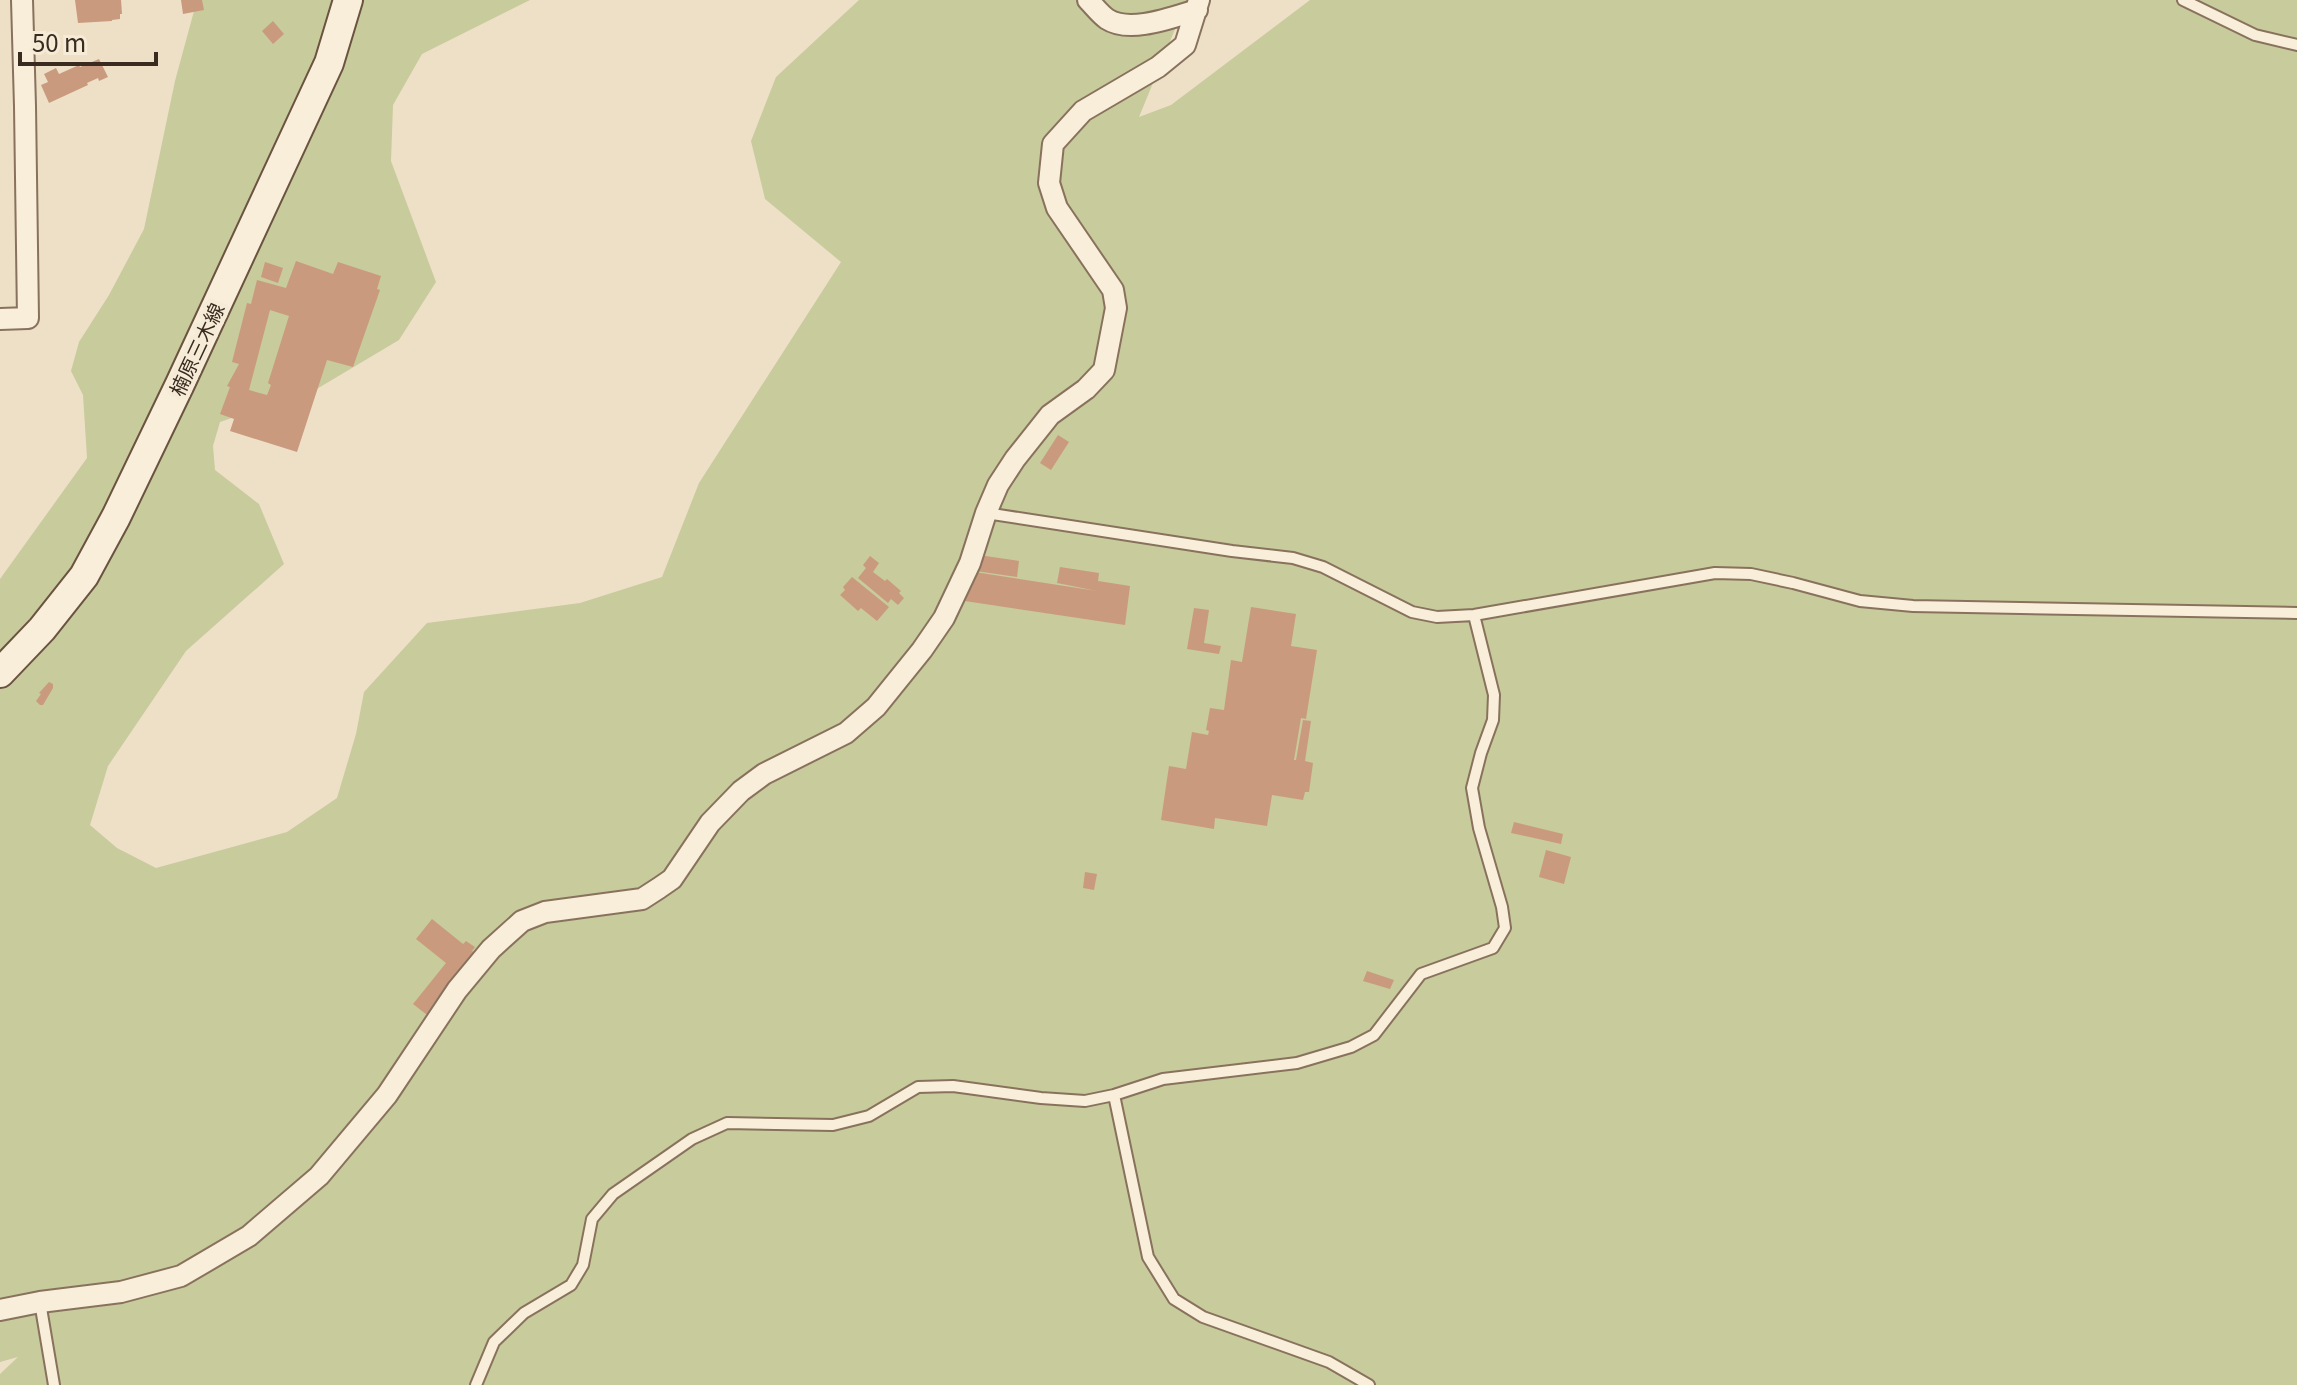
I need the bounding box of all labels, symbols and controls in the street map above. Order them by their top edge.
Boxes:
scale bar [20,16,156,66]
text: 50 m [32,24,86,59]
street label: 楠原三木線 [162,298,230,400]

